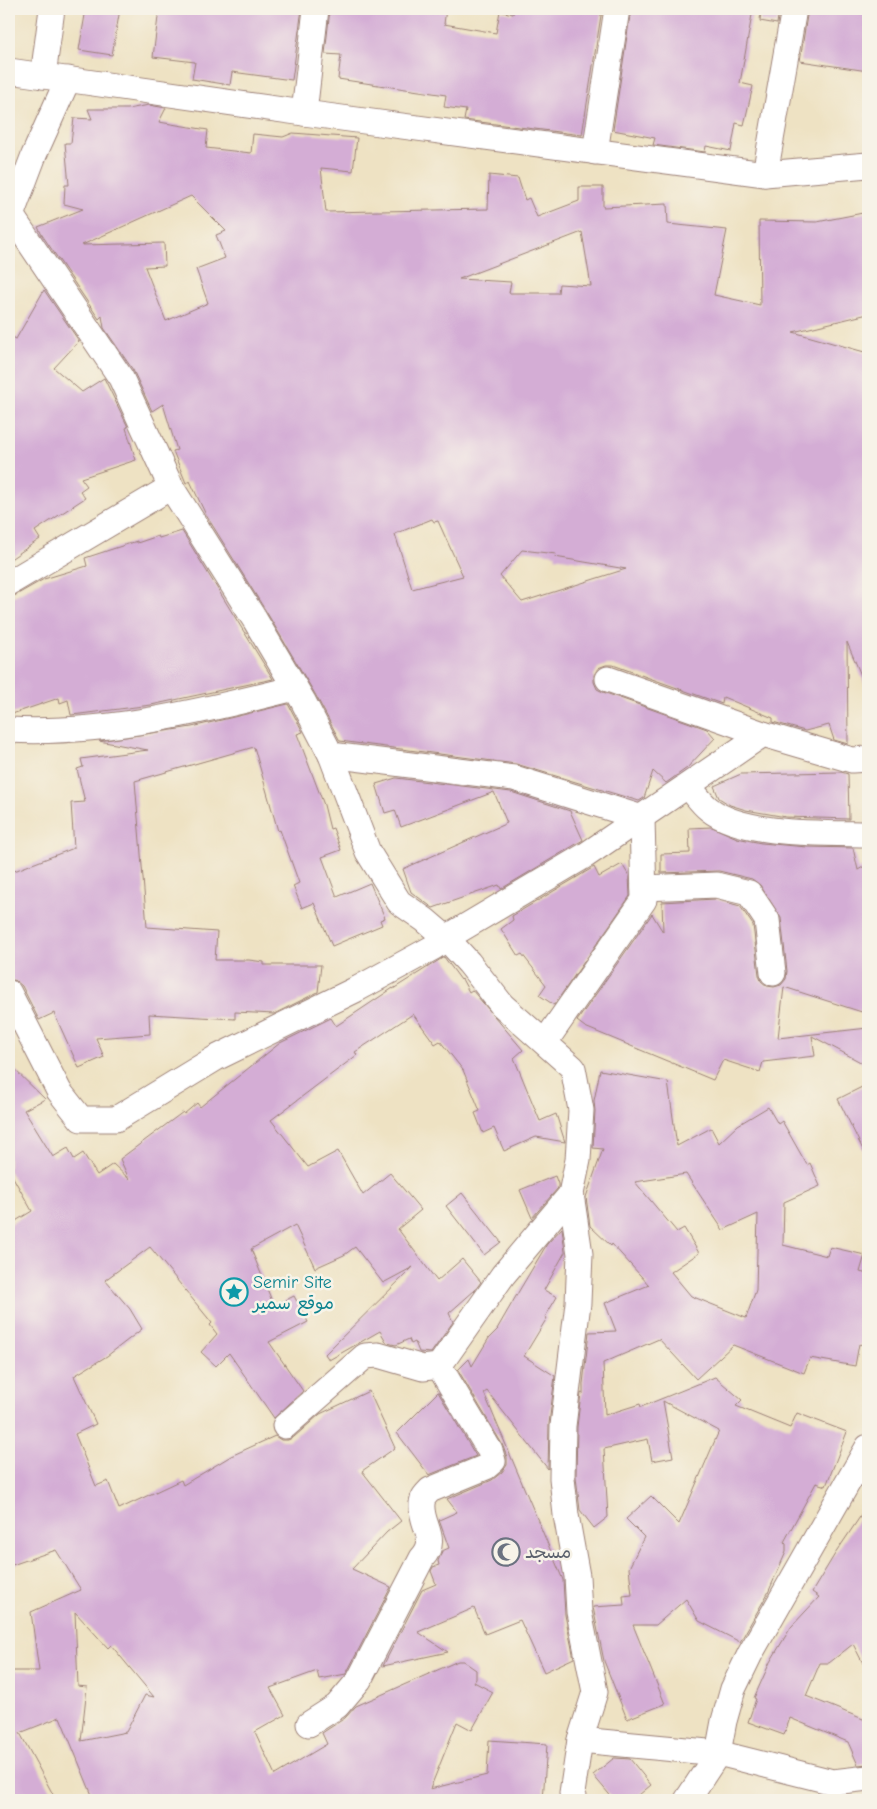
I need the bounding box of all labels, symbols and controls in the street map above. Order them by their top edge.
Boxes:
place label: Semir Site موقع سمير [251,1272,334,1316]
place icon: Semir Site موقع سمير [219,1277,249,1307]
mosque icon: مسجد [491,1537,521,1567]
place label: مسجد [525,1542,571,1563]

